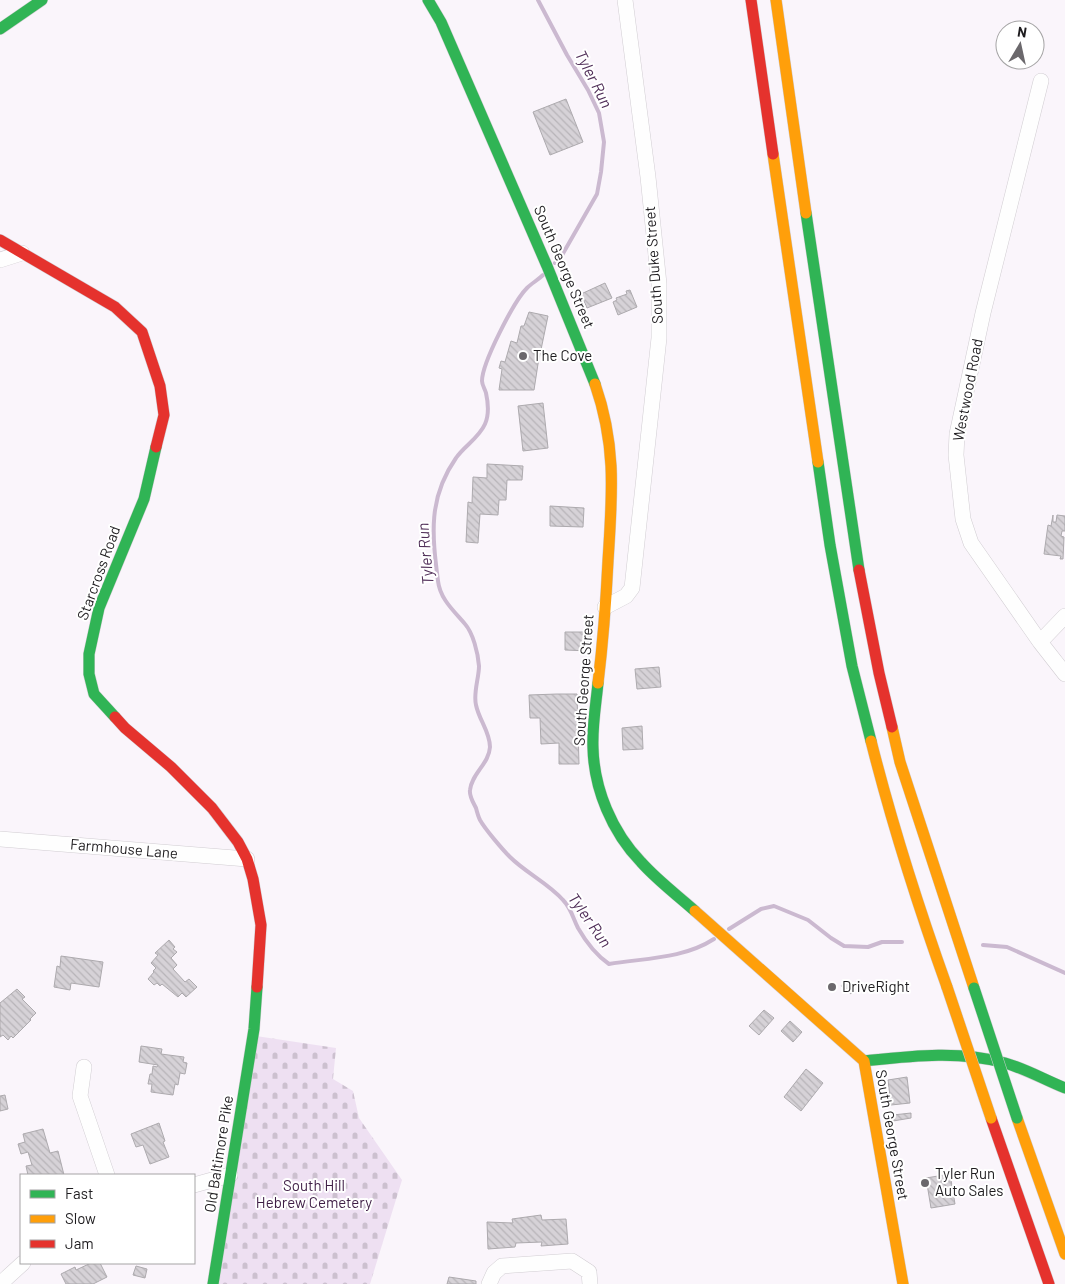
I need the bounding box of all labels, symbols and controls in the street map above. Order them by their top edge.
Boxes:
north arrow [995,20,1045,70]
text: N [1016,23,1028,41]
water label: Tyler Run [572,47,617,111]
street label: South George Street [531,202,599,331]
street label: South Duke Street [640,206,666,324]
street label: Westwood Road [948,337,986,443]
place label: The Cove [533,346,592,364]
marker: The Cove [517,350,529,362]
water label: Tyler Run [412,522,437,586]
street label: Starcross Road [73,523,123,622]
street label: South George Street [569,613,597,746]
street label: Farmhouse Lane [69,834,179,862]
water label: Tyler Run [565,889,616,951]
place label: DriveRight [842,977,910,995]
marker: DriveRight [826,981,838,993]
street label: South George Street [873,1068,913,1201]
street label: Old Baltimore Pike [200,1094,236,1214]
place label: Tyler Run Auto Sales [935,1164,1003,1199]
legend [20,1174,195,1264]
park label: South Hill Hebrew Cemetery [256,1176,372,1211]
marker: Tyler Run Auto Sales [919,1177,931,1189]
text: Fast [65,1184,93,1202]
text: Slow [65,1209,96,1227]
text: Jam [65,1234,94,1252]

